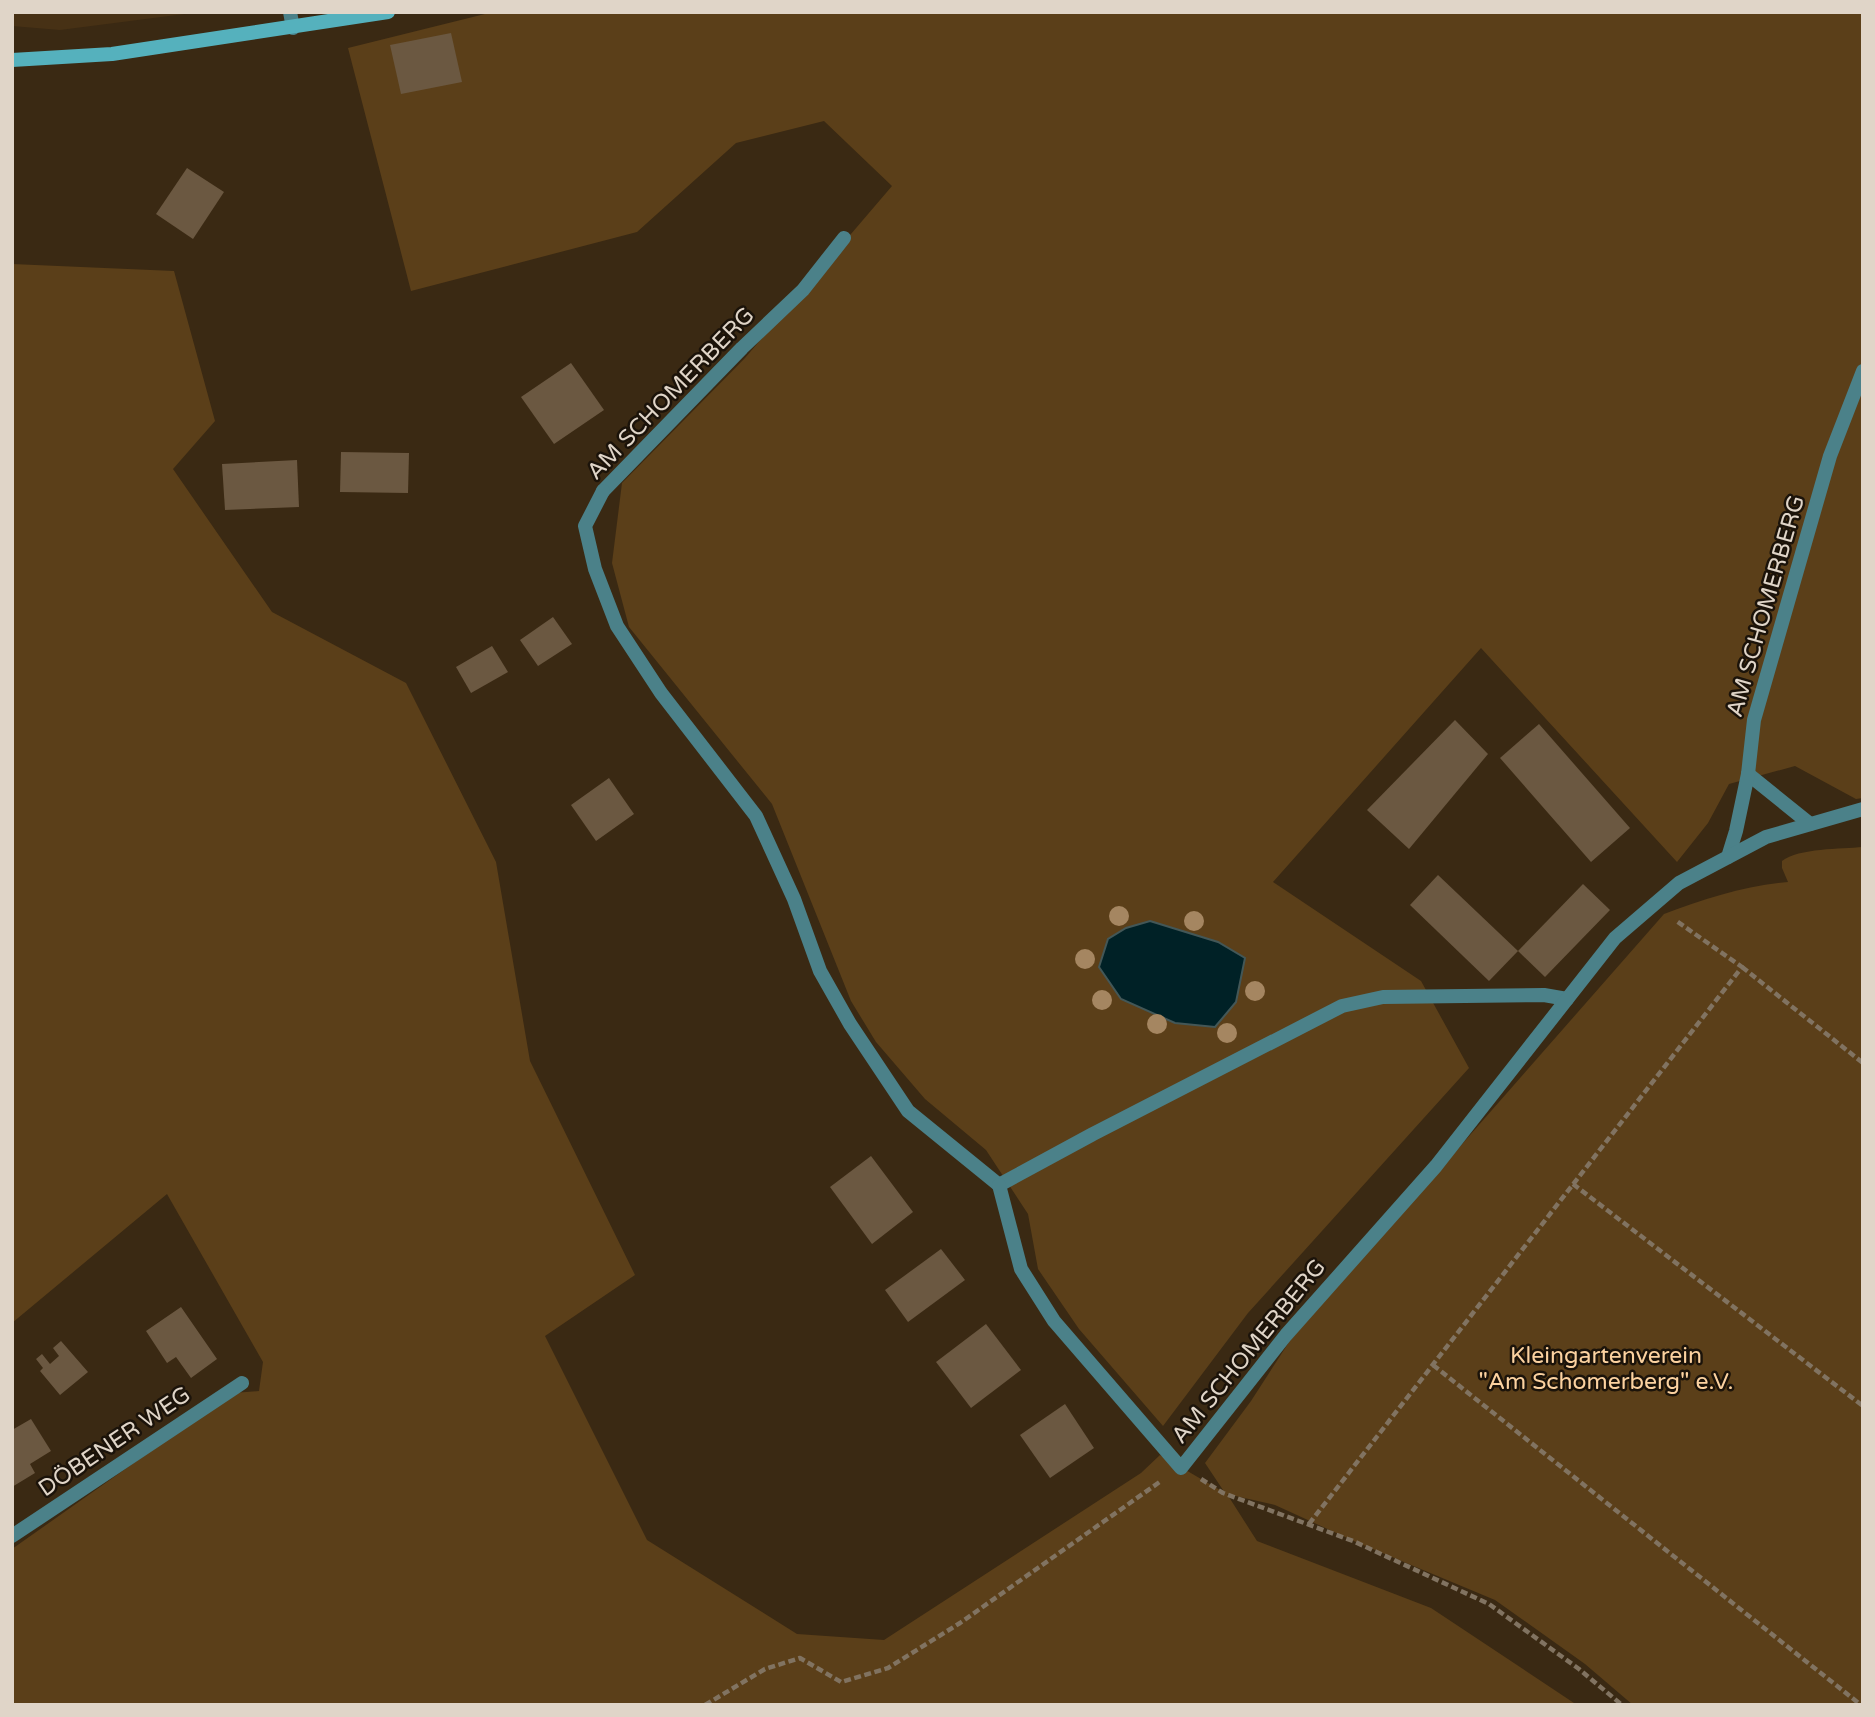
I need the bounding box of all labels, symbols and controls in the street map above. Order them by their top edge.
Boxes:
street label: AM SCHOMERBERG [581,302,760,486]
street label: AM SCHOMERBERG [1721,492,1811,720]
street label: AM SCHOMERBERG [1166,1254,1332,1450]
park label: Kleingartenverein "Am Schomerberg" e.V. [1479,1342,1733,1396]
street label: DÖBENER WEG [33,1381,196,1503]

